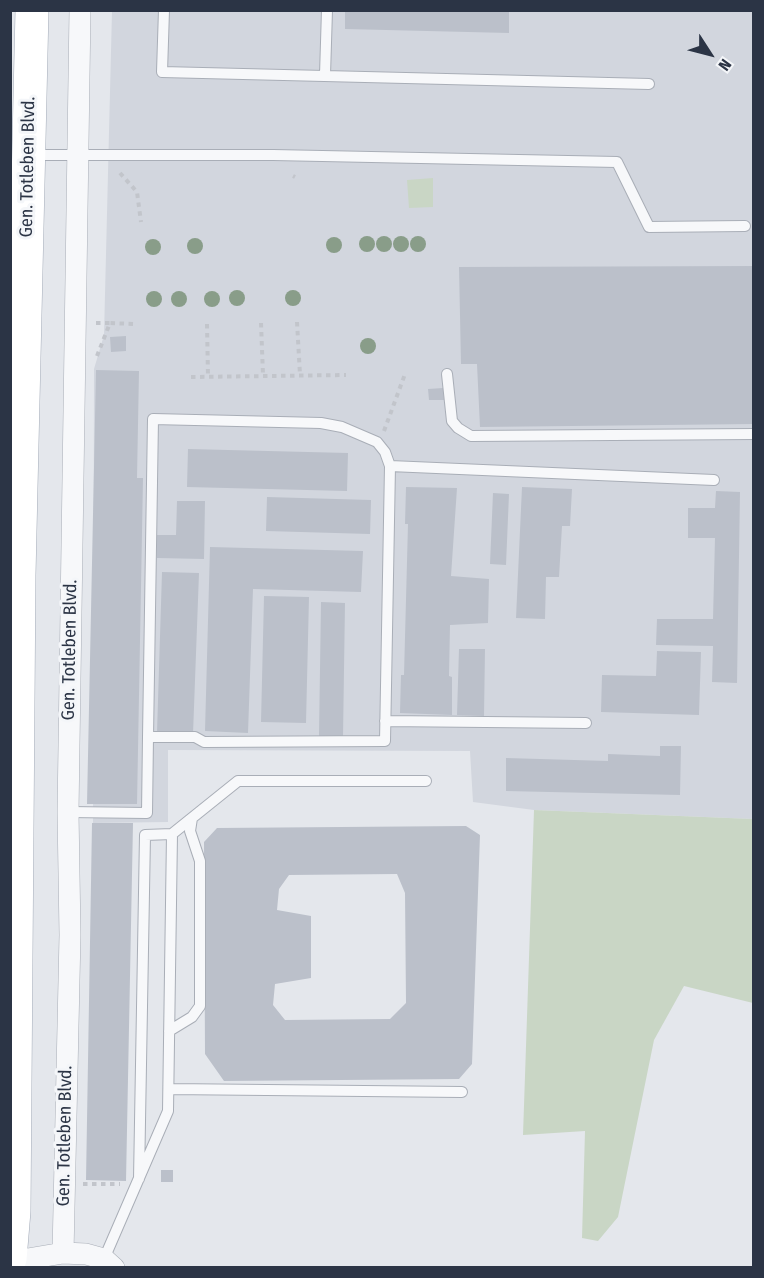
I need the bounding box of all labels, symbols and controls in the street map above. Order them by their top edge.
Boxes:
north arrow [680,24,740,84]
text: N [714,55,735,74]
street label: Gen. Totleben Blvd. [16,96,40,238]
street label: Gen. Totleben Blvd. [58,579,82,721]
street label: Gen. Totleben Blvd. [53,1065,77,1207]

